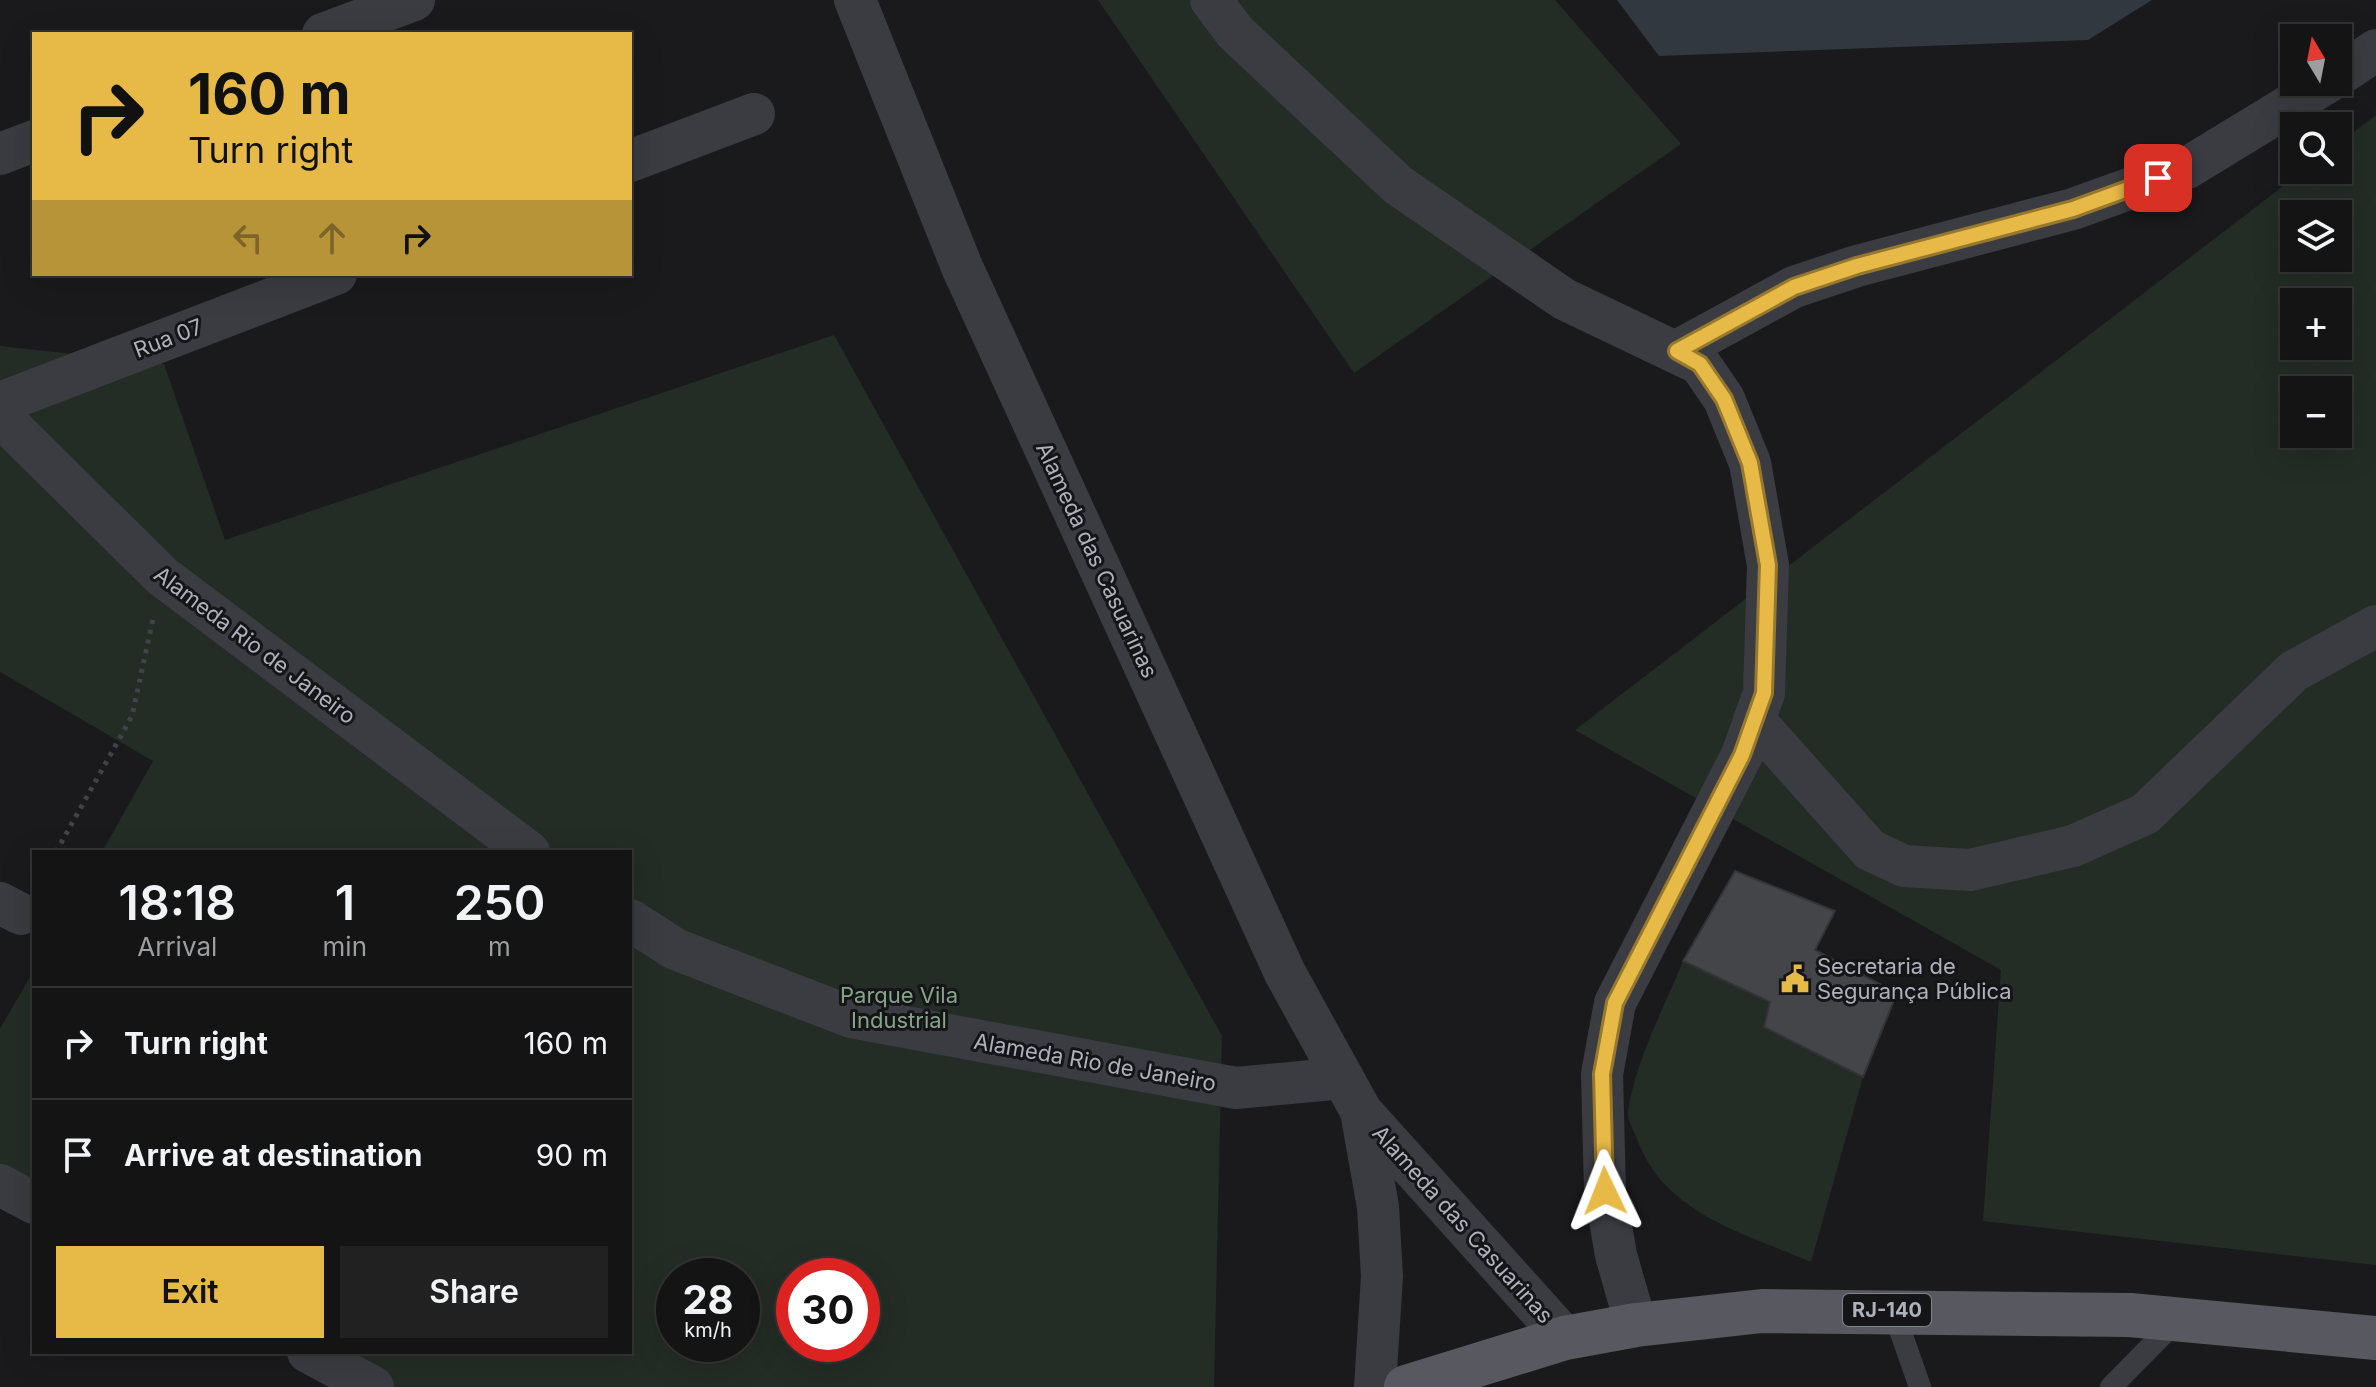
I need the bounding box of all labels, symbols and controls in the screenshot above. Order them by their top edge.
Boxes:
north arrow [2280,24,2352,96]
map controls [2280,24,2352,448]
text: 160 m [188,60,351,128]
icon: right [56,64,160,168]
button: search [2280,112,2352,184]
text: Turn right [188,128,353,172]
pin [2124,144,2192,212]
icon: arrive [2136,156,2180,200]
button: layers [2280,200,2352,272]
icon: left [226,216,270,260]
icon: ahead [310,216,354,260]
icon: right [394,216,438,260]
button: + [2280,288,2352,360]
street label: Rua 07 [130,313,206,363]
button: − [2280,376,2352,448]
street label: Alameda das Casuarinas [1031,438,1163,682]
street label: Alameda Rio de Janeiro [149,561,361,729]
text: 18:18 [119,873,236,932]
text: 1 [335,873,355,932]
text: 250 [454,873,545,932]
text: Arrival [137,931,217,962]
text: min [323,931,367,962]
text: m [488,931,511,962]
place label: Secretaria de Segurança Pública [1817,953,2012,1004]
public building icon: Secretaria de Segurança Pública [1780,964,1810,994]
park label: Parque Vila Industrial [840,982,958,1033]
icon: right [56,1021,100,1065]
text: Turn right [124,1025,268,1061]
text: 160 m [524,1025,608,1061]
street label: Alameda Rio de Janeiro [972,1028,1218,1096]
street label: Alameda das Casuarinas [1367,1120,1559,1328]
icon: arrive [56,1133,100,1177]
text: Arrive at destination [124,1137,422,1173]
text: 90 m [536,1137,608,1173]
position arrow [1563,1149,1647,1233]
button: Exit [56,1246,324,1338]
button: Share [340,1246,608,1338]
speed limit sign: 30 [776,1258,880,1362]
text: 28 [682,1275,734,1324]
road number: RJ-140 [1843,1294,1931,1326]
text: km/h [684,1318,732,1342]

